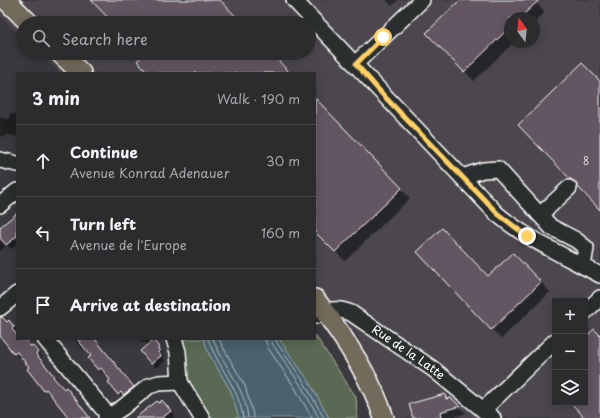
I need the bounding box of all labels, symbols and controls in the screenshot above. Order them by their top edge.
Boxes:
north arrow [504,12,540,48]
search box [16,16,316,60]
icon: search [30,27,52,49]
text: Search here [62,27,148,50]
route start [374,28,392,46]
text: 3 min [32,85,80,111]
text: Walk · 190 m [217,89,300,108]
text: Continue [70,140,138,163]
icon: ahead [32,150,54,172]
text: 30 m [266,151,300,170]
house number: 8 [583,153,589,168]
text: Avenue Konrad Adenauer [70,163,230,182]
text: Turn left [70,212,136,235]
icon: left [32,222,54,244]
text: 160 m [261,223,300,242]
route end [518,227,536,245]
text: Avenue de l'Europe [70,235,187,254]
text: Arrive at destination [70,293,231,316]
icon: arrive [32,294,54,316]
map controls [552,298,588,406]
button: + [552,298,588,334]
street label: Rue de la Latte [369,320,449,383]
button: − [552,334,588,370]
button: layers [552,370,588,406]

